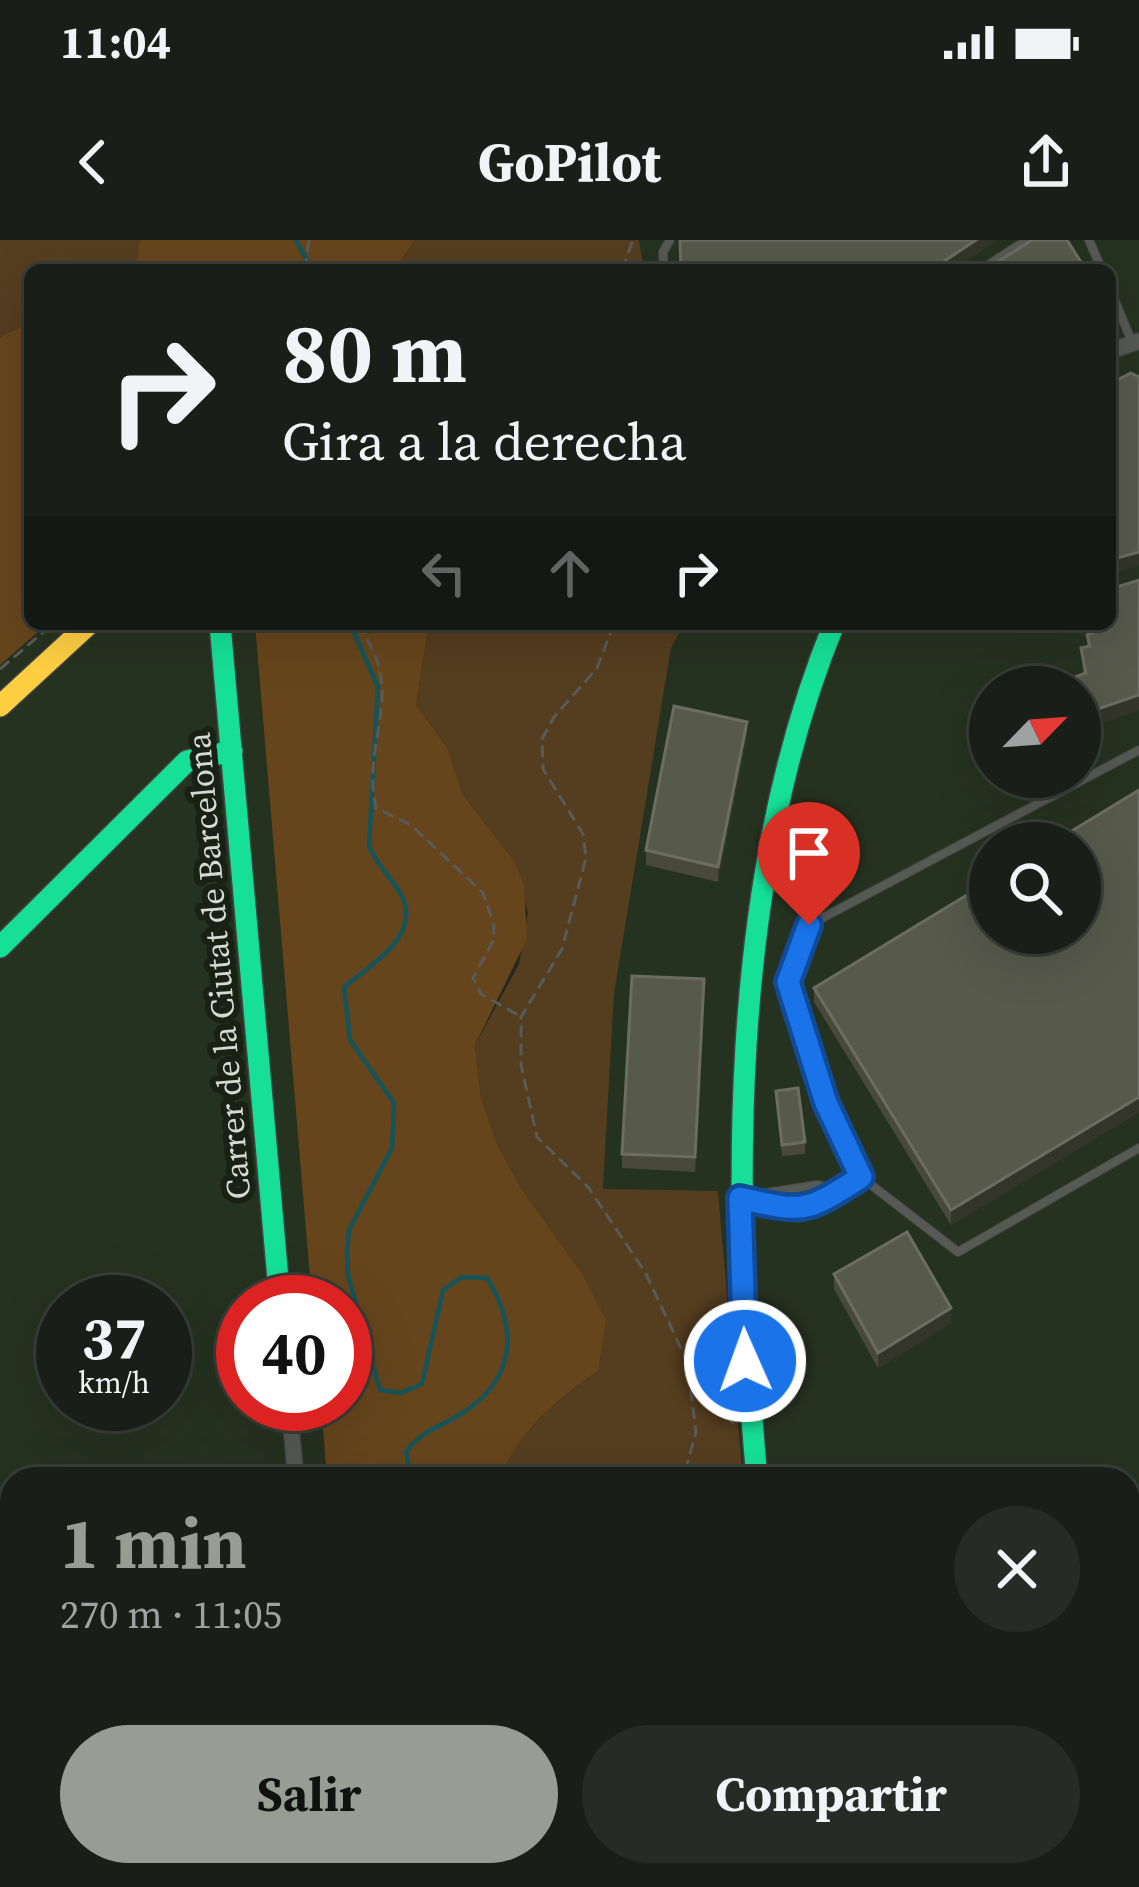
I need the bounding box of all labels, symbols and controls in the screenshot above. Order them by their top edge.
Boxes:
text: 11:04 [60,11,171,73]
text: GoPilot [478,125,661,199]
icon: back [60,129,126,195]
icon: share [1013,129,1079,195]
text: 80 m [282,295,467,410]
icon: right [84,312,240,468]
text: Gira a la derecha [282,404,687,478]
icon: left [411,540,477,606]
icon: ahead [537,540,603,606]
icon: right [663,540,729,606]
north arrow [969,666,1101,798]
map controls [969,666,1101,954]
street label: Carrer de la Ciutat de Barcelona [176,731,261,1201]
pin [758,802,860,925]
icon: arrive [776,820,842,886]
button: search [969,822,1101,954]
speed limit sign: 40 [216,1275,372,1431]
text: 37 [81,1297,147,1379]
position arrow [682,1298,808,1424]
text: km/h [78,1362,150,1403]
text: 1 min [60,1493,247,1592]
button: close [954,1506,1080,1632]
text: 270 m · 11:05 [60,1588,282,1641]
button: Salir [60,1725,558,1863]
button: Compartir [582,1725,1080,1863]

